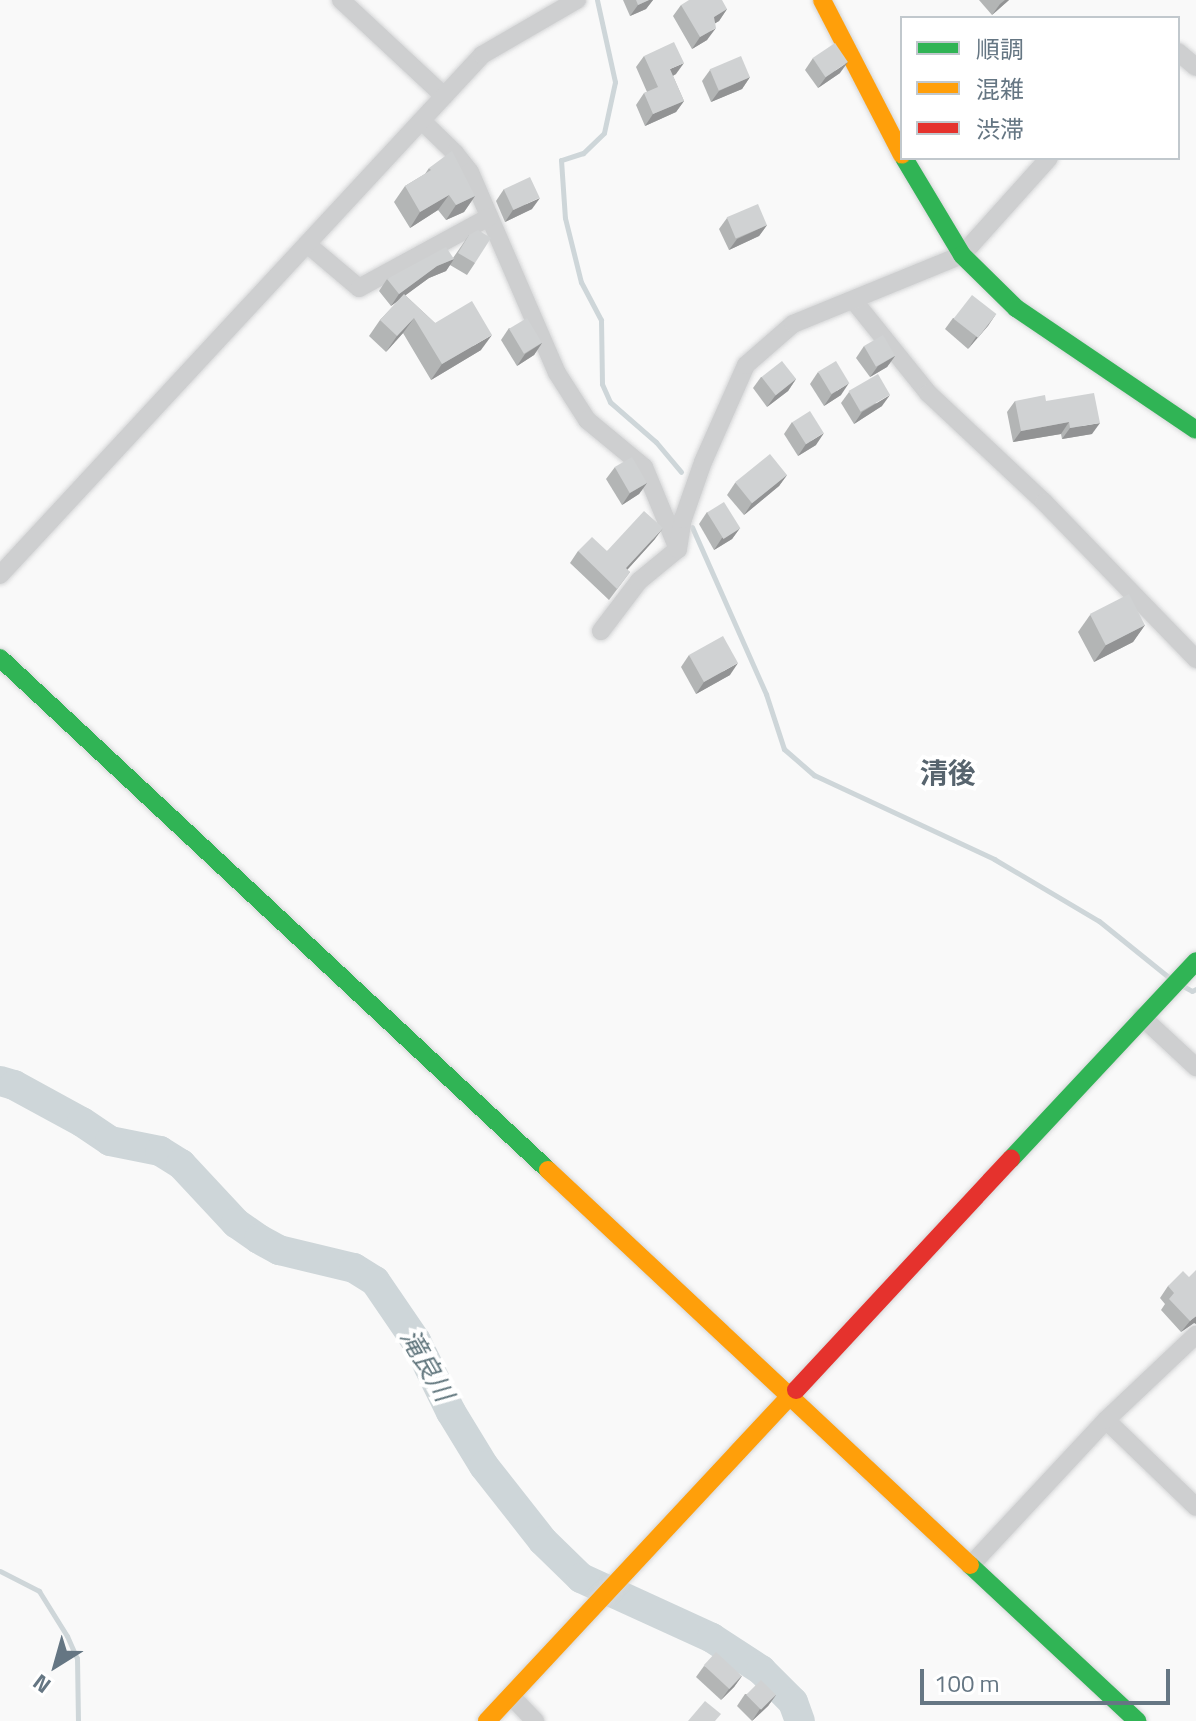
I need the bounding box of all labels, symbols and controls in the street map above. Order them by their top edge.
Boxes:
legend [900,16,1180,160]
text: 順調 [976,31,1024,67]
text: 混雑 [976,71,1024,107]
text: 渋滞 [976,111,1024,147]
district label: 清後 [920,756,976,790]
water label: 滝良川 [394,1323,460,1407]
north arrow [16,1625,96,1705]
scale bar [924,1653,1174,1703]
text: 100 m [934,1665,1000,1701]
text: N [25,1666,58,1702]

